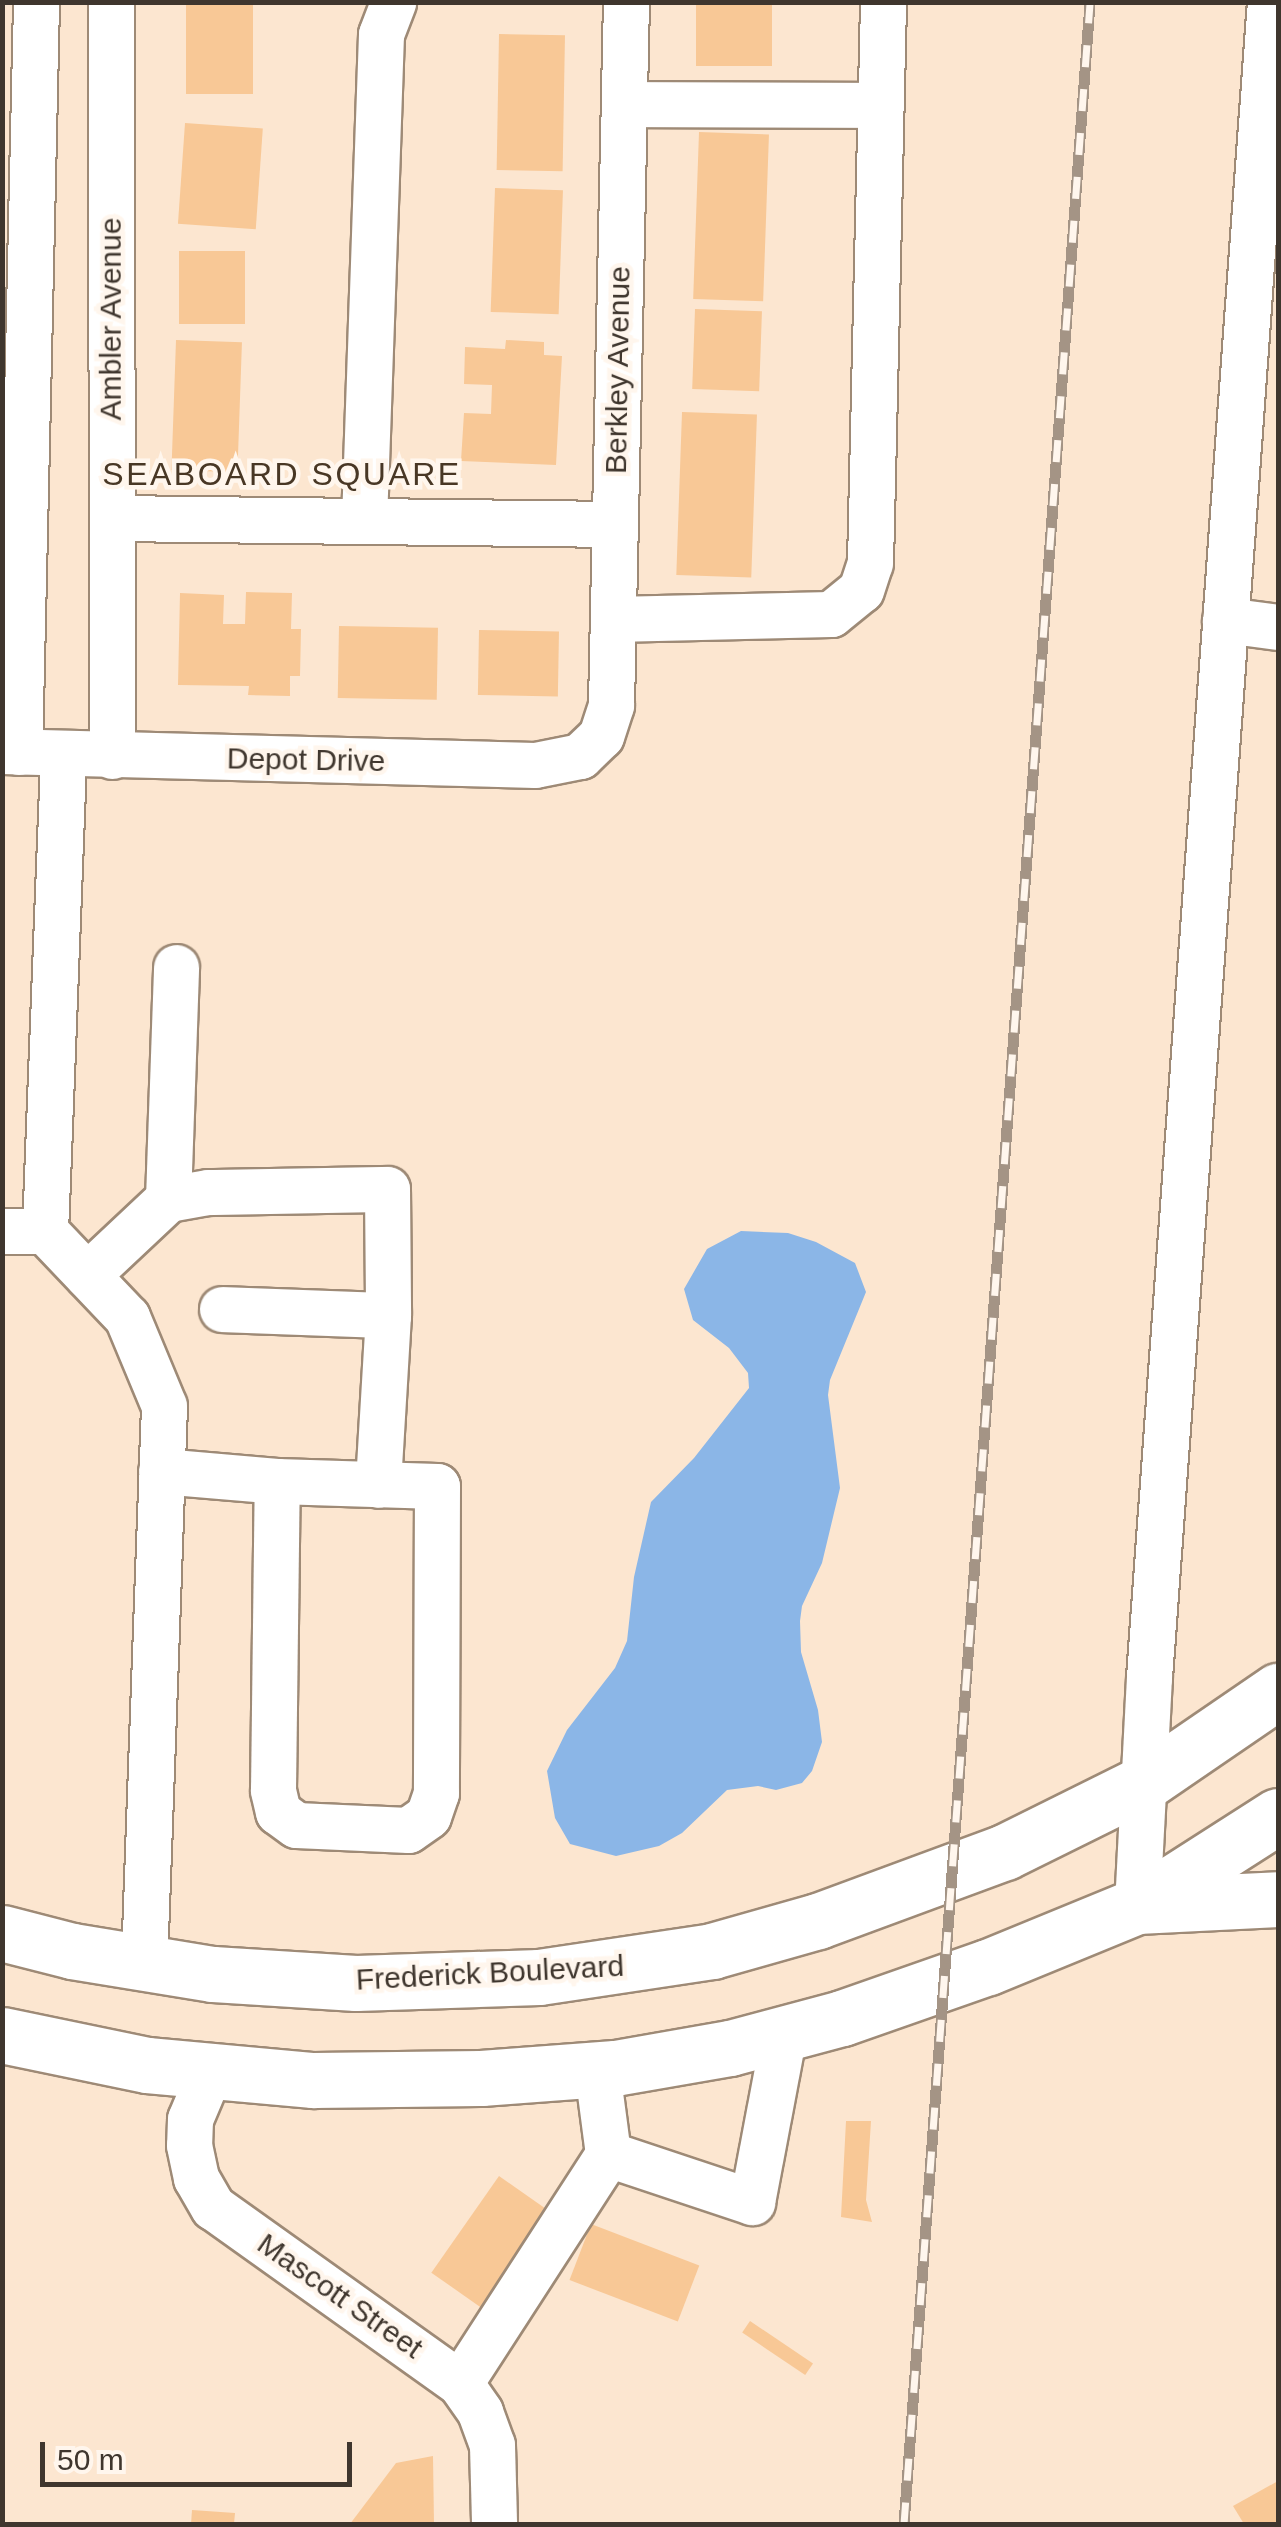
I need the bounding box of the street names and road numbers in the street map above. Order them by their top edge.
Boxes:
street label: Ambler Avenue [93,217,129,421]
street label: Berkley Avenue [598,265,638,475]
street label: Depot Drive [227,741,385,779]
street label: Frederick Boulevard [355,1948,625,1998]
street label: Mascott Street [250,2226,430,2366]

